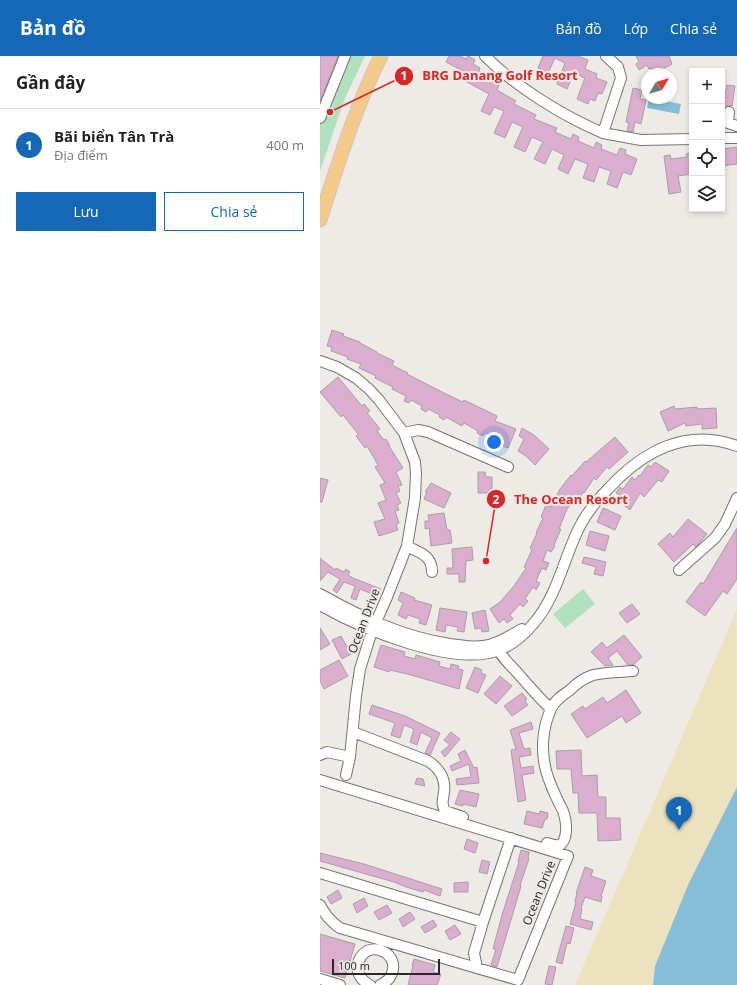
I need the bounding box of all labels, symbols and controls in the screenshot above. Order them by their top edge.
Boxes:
text: Bản đồ [20,15,86,41]
text: Bản đồ [556,19,602,38]
text: Lớp [624,19,648,38]
text: Chia sẻ [670,19,717,38]
callout: BRG Danang Golf Resort [394,63,586,88]
text: BRG Danang Golf Resort [422,66,578,84]
text: 1 [401,67,407,84]
north arrow [641,68,677,104]
map controls [689,68,725,212]
button: + [689,68,725,104]
text: Gần đây [16,71,85,94]
button: − [689,104,725,140]
text: Bãi biển Tân Trà [54,126,174,146]
text: 1 [25,136,33,154]
text: 400 m [266,136,304,154]
button: locate [689,140,725,176]
text: Địa điểm [54,146,108,164]
button: layers [689,176,725,212]
button: Lưu [16,192,156,231]
button: Chia sẻ [164,192,304,231]
your location [484,432,504,452]
callout: The Ocean Resort [486,487,636,512]
text: The Ocean Resort [514,490,628,508]
text: 2 [493,491,500,508]
street label: Ocean Drive [343,586,384,656]
pin: 1 [666,797,692,830]
street label: Ocean Drive [518,858,559,928]
scale bar [332,957,440,976]
text: 100 m [338,958,370,973]

